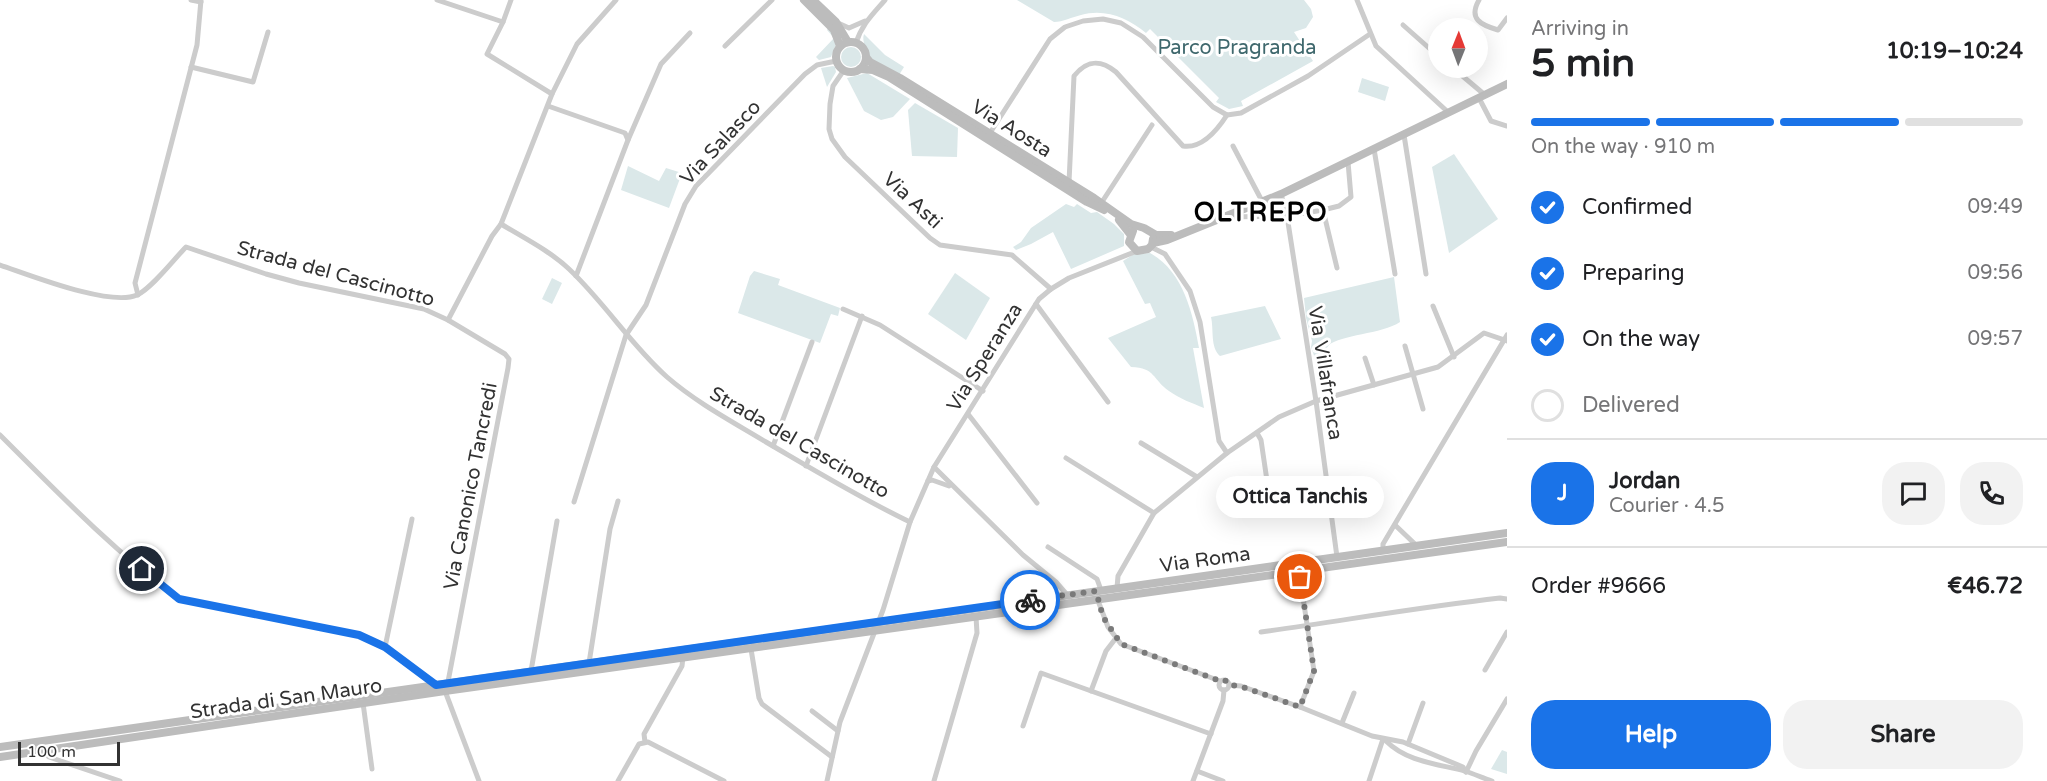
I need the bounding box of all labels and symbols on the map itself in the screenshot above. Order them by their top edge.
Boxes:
north arrow [1428,18,1488,78]
park label: Parco Pragranda [1157,36,1317,60]
street label: Via Salasco [675,95,766,190]
street label: Via Aosta [967,95,1056,163]
street label: Via Asti [878,167,947,234]
district label: OLTREPO [1194,197,1328,228]
street label: Strada del Cascinotto [234,236,437,312]
street label: Via Speranza [942,299,1028,416]
street label: Via Villafranca [1303,304,1347,442]
street label: Via Canonico Tancredi [439,381,503,592]
street label: Strada del Cascinotto [705,382,894,504]
callout: Ottica Tanchis [1216,475,1384,517]
street label: Via Roma [1158,542,1252,578]
pin [116,543,167,594]
pin [1274,551,1325,602]
courier [1000,570,1060,630]
street label: Strada di San Mauro [189,674,384,724]
scale bar [18,739,120,766]

